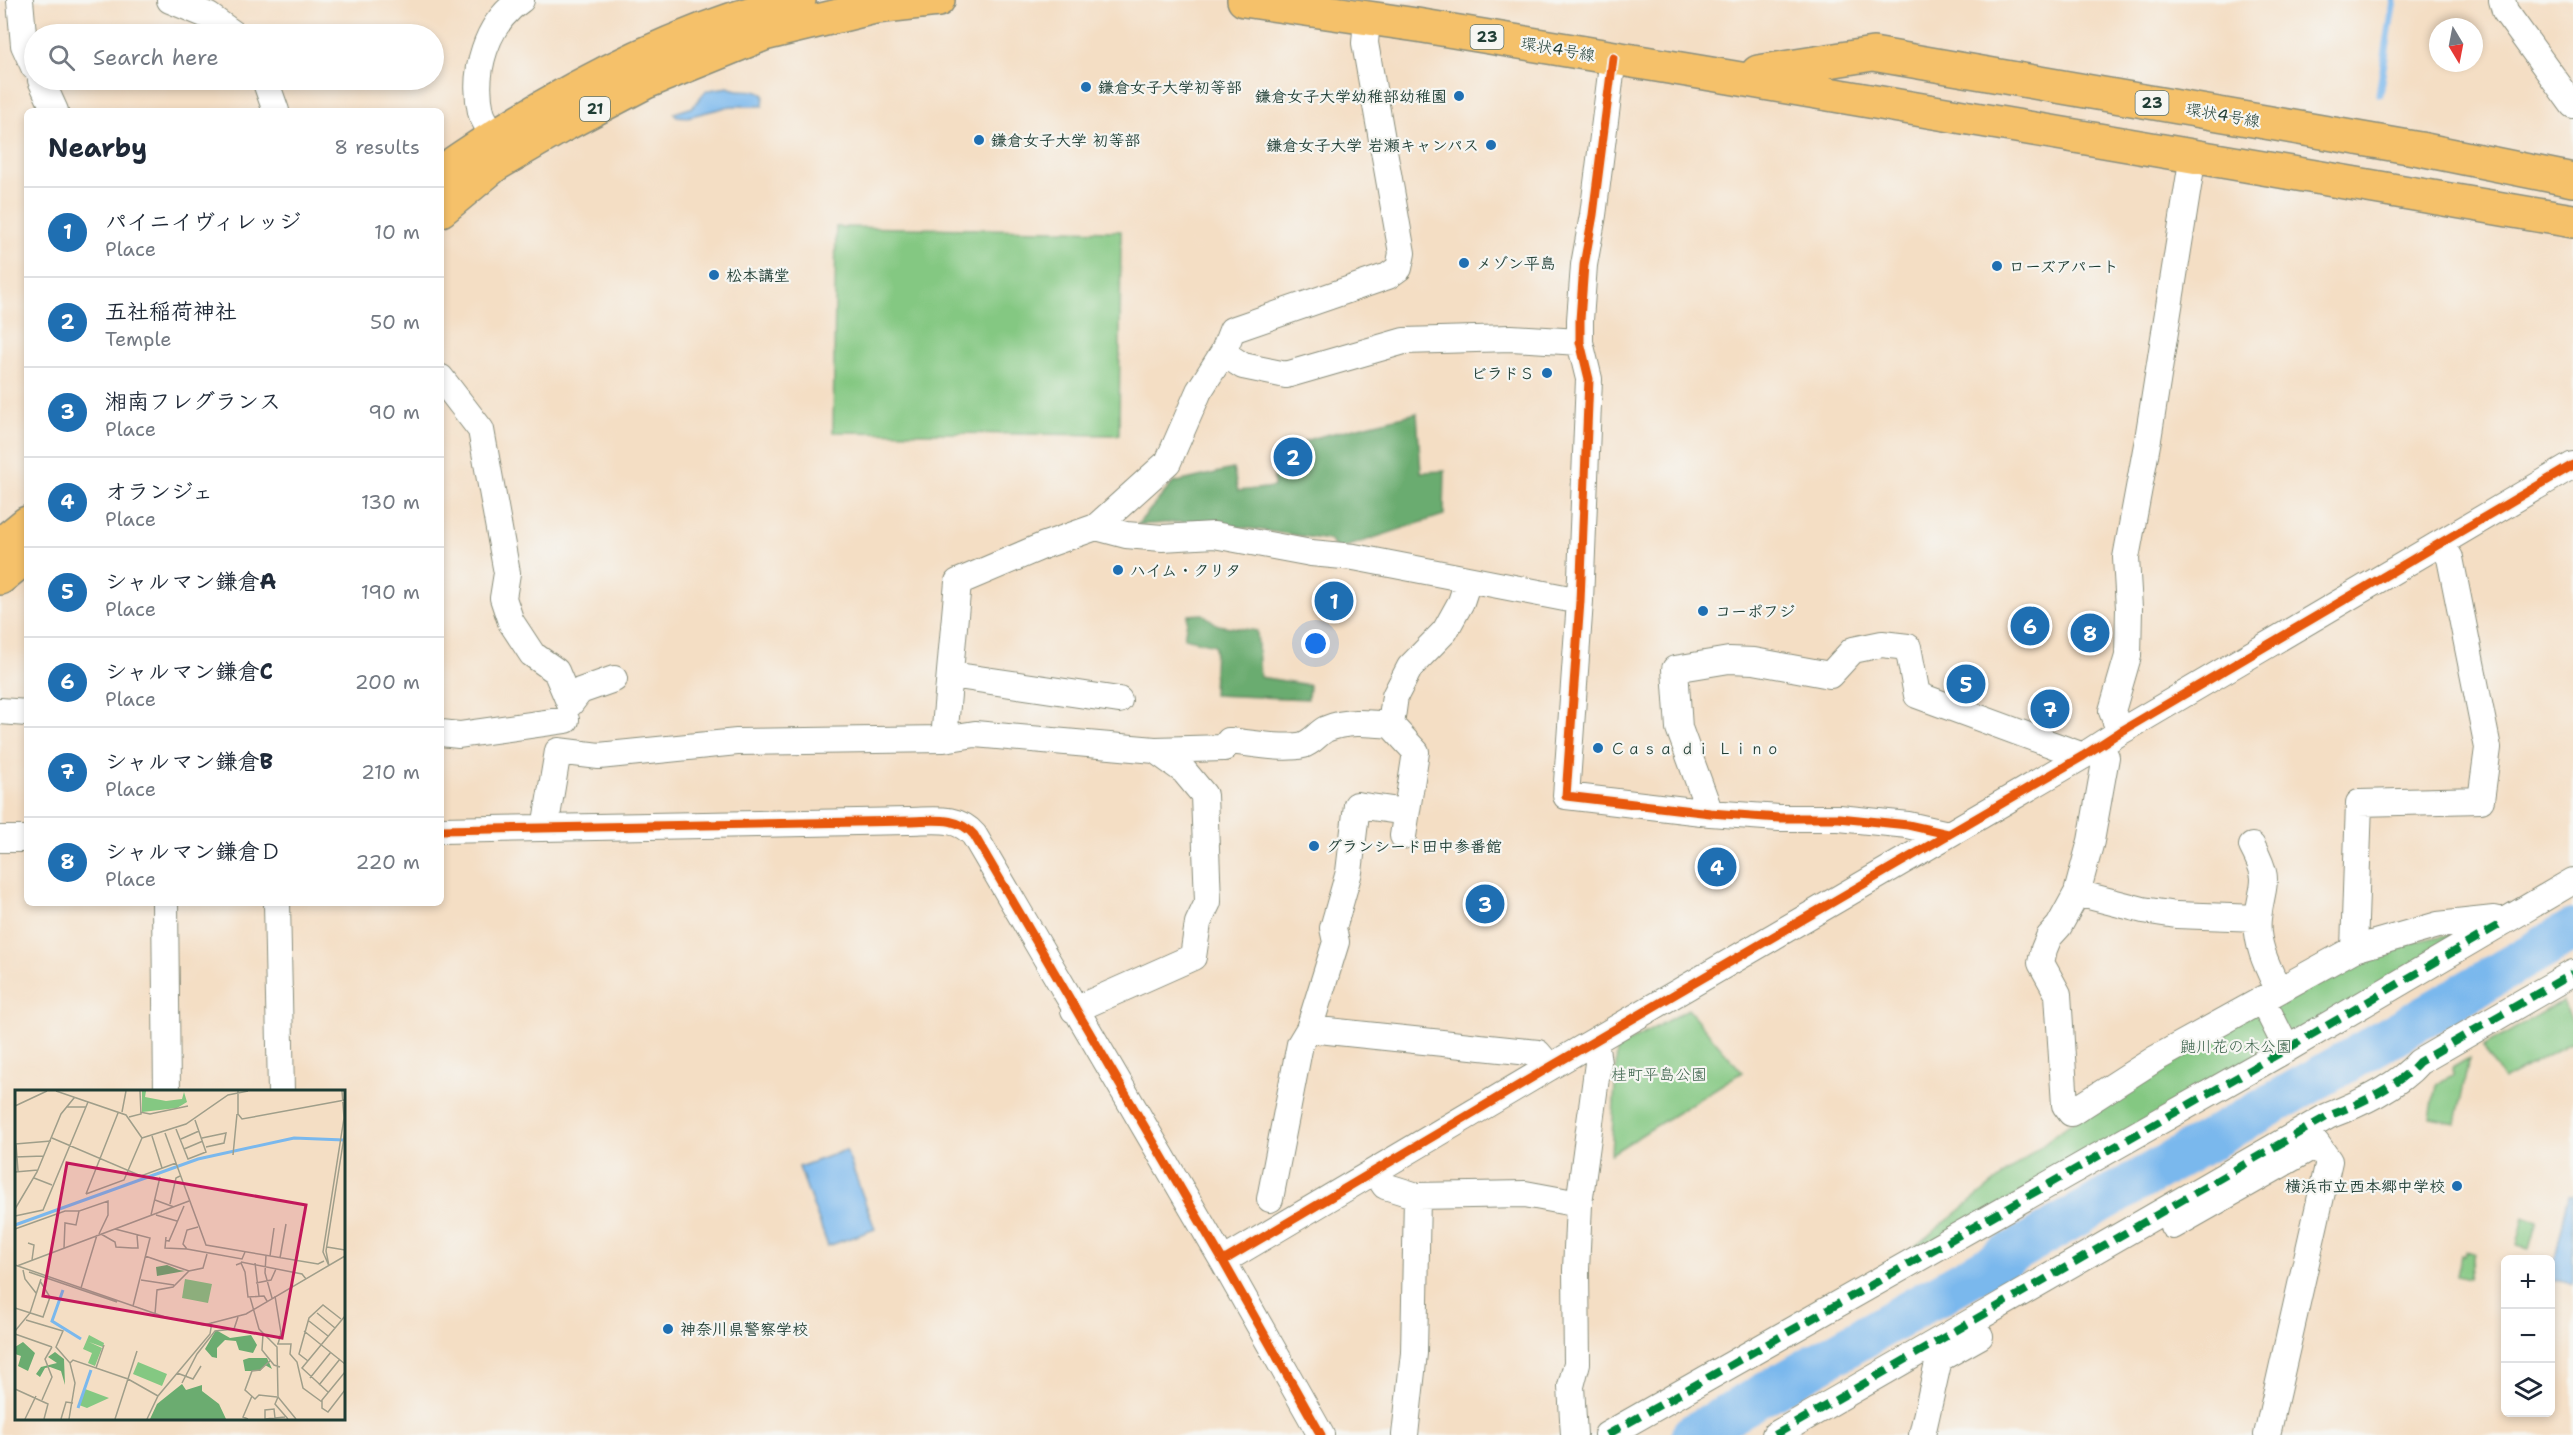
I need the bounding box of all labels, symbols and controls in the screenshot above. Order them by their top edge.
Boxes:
north arrow [2429,18,2483,72]
search box [24,24,444,90]
road number: 23 [1470,25,1504,49]
street label: 環状4号線 [1519,32,1597,66]
icon: search [45,41,78,74]
text: Search here [93,43,219,72]
place label: 鎌倉女子大学初等部 [1098,77,1242,98]
marker: 鎌倉女子大学初等部 [1079,80,1093,94]
place label: 鎌倉女子大学幼稚部幼稚園 [1255,86,1447,107]
marker: 鎌倉女子大学幼稚部幼稚園 [1452,89,1466,103]
road number: 23 [2136,91,2168,115]
road number: 21 [580,97,610,121]
street label: 環状4号線 [2184,98,2262,132]
text: Nearby [48,130,147,165]
place label: 鎌倉女子大学 初等部 [991,130,1141,151]
marker: 鎌倉女子大学 初等部 [972,133,986,147]
text: 8 results [334,134,420,160]
place label: 鎌倉女子大学 岩瀬キャンパス [1266,135,1479,156]
marker: 鎌倉女子大学 岩瀬キャンパス [1484,138,1498,152]
text: パイニイヴィレッジ [105,207,301,236]
text: 1 [63,219,72,245]
text: 10 m [374,219,420,245]
text: Place [105,236,156,262]
place label: メゾン平島 [1476,253,1556,274]
marker: メゾン平島 [1457,256,1471,270]
place label: ローズアパート [2009,256,2119,277]
marker: ローズアパート [1990,259,2004,273]
place label: 松本講堂 [726,265,790,286]
marker: 松本講堂 [707,268,721,282]
text: 五社稲荷神社 [105,297,237,326]
text: 2 [61,309,75,335]
text: 50 m [370,309,420,335]
text: Temple [105,326,172,352]
place label: ビラドＳ [1471,363,1535,384]
marker: ビラドＳ [1540,366,1554,380]
text: 湘南フレグランス [105,387,281,416]
text: 3 [61,399,75,425]
text: 90 m [368,399,420,425]
text: Place [105,416,156,442]
pin: 2 [1274,434,1312,480]
text: オランジェ [105,477,213,506]
text: 4 [61,489,75,515]
text: 130 m [361,489,420,515]
text: Place [105,506,156,532]
place label: ハイム・クリタ [1130,560,1241,581]
marker: ハイム・クリタ [1111,563,1125,577]
text: シャルマン鎌倉A [105,567,276,596]
pin: 1 [1314,578,1354,624]
text: 5 [61,579,74,605]
text: 190 m [361,579,420,605]
text: Place [105,596,156,622]
place label: コーポフジ [1715,601,1795,622]
marker: コーポフジ [1696,604,1710,618]
pin: 6 [2010,604,2050,648]
pin: 8 [2070,610,2110,656]
your location [1301,629,1330,658]
text: シャルマン鎌倉C [105,657,273,686]
pin: 5 [1946,662,1986,706]
text: 6 [61,669,75,695]
text: 200 m [355,669,420,695]
text: Place [105,686,156,712]
pin: 7 [2030,686,2070,732]
place label: Ｃａｓａ ｄｉ Ｌｉｎｏ [1610,738,1781,759]
marker: Ｃａｓａ ｄｉ Ｌｉｎｏ [1591,741,1605,755]
text: シャルマン鎌倉B [105,747,273,776]
text: 7 [61,759,75,785]
text: 210 m [361,759,420,785]
text: Place [105,776,156,802]
place label: グランシード田中参番館 [1326,836,1502,857]
text: シャルマン鎌倉Ｄ [105,837,281,866]
marker: グランシード田中参番館 [1307,839,1321,853]
pin: 4 [1698,844,1736,890]
text: 8 [61,849,75,875]
text: 220 m [356,849,420,875]
text: Place [105,866,156,892]
pin: 3 [1466,882,1504,926]
park label: 鼬川花の木公園 [2180,1036,2292,1057]
park label: 桂町平島公園 [1611,1064,1707,1085]
inset map [15,1090,345,1420]
place label: 横浜市立西本郷中学校 [2285,1176,2445,1197]
marker: 横浜市立西本郷中学校 [2450,1179,2464,1193]
map controls [2501,1255,2555,1417]
button: + [2501,1255,2555,1309]
button: − [2501,1309,2555,1363]
place label: 神奈川県警察学校 [680,1319,808,1340]
marker: 神奈川県警察学校 [661,1322,675,1336]
button: layers [2501,1363,2555,1417]

